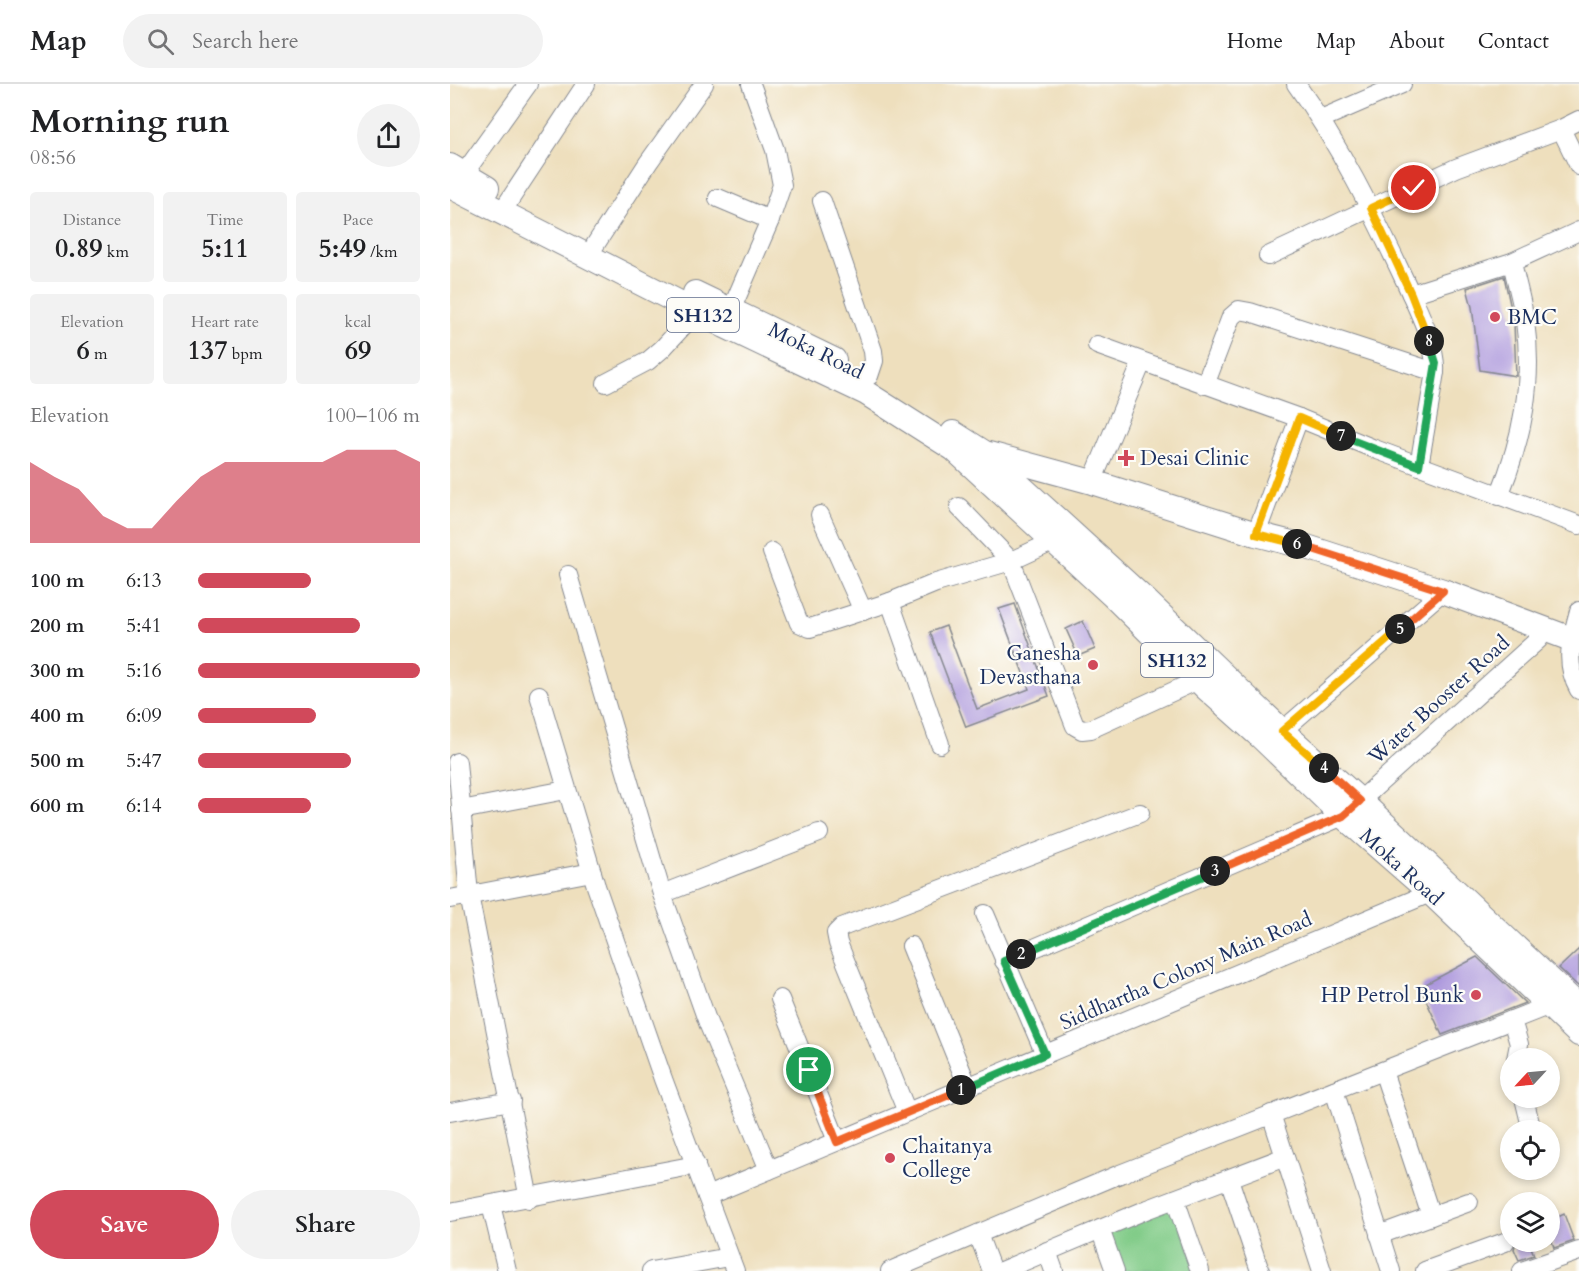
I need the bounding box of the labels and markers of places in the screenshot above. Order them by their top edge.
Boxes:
pin [1388,162,1439,213]
place label: BMC [1507,303,1557,332]
marker: BMC [1488,310,1502,324]
pin: 8 [1414,326,1444,356]
pin: 7 [1326,421,1356,451]
place label: Desai Clinic [1140,444,1249,473]
marker: Desai Clinic [1117,449,1135,467]
pin: 6 [1282,529,1312,559]
pin: 5 [1385,614,1415,644]
place label: Ganesha Devasthana [979,639,1081,692]
marker: Ganesha Devasthana [1086,658,1100,672]
pin: 4 [1309,753,1339,783]
pin: 3 [1200,856,1230,886]
pin: 2 [1006,939,1036,969]
place label: HP Petrol Bunk [1321,981,1465,1010]
marker: HP Petrol Bunk [1469,988,1483,1002]
pin [783,1044,834,1095]
pin: 1 [946,1075,976,1105]
place label: Chaitanya College [902,1132,992,1185]
marker: Chaitanya College [883,1151,897,1165]

